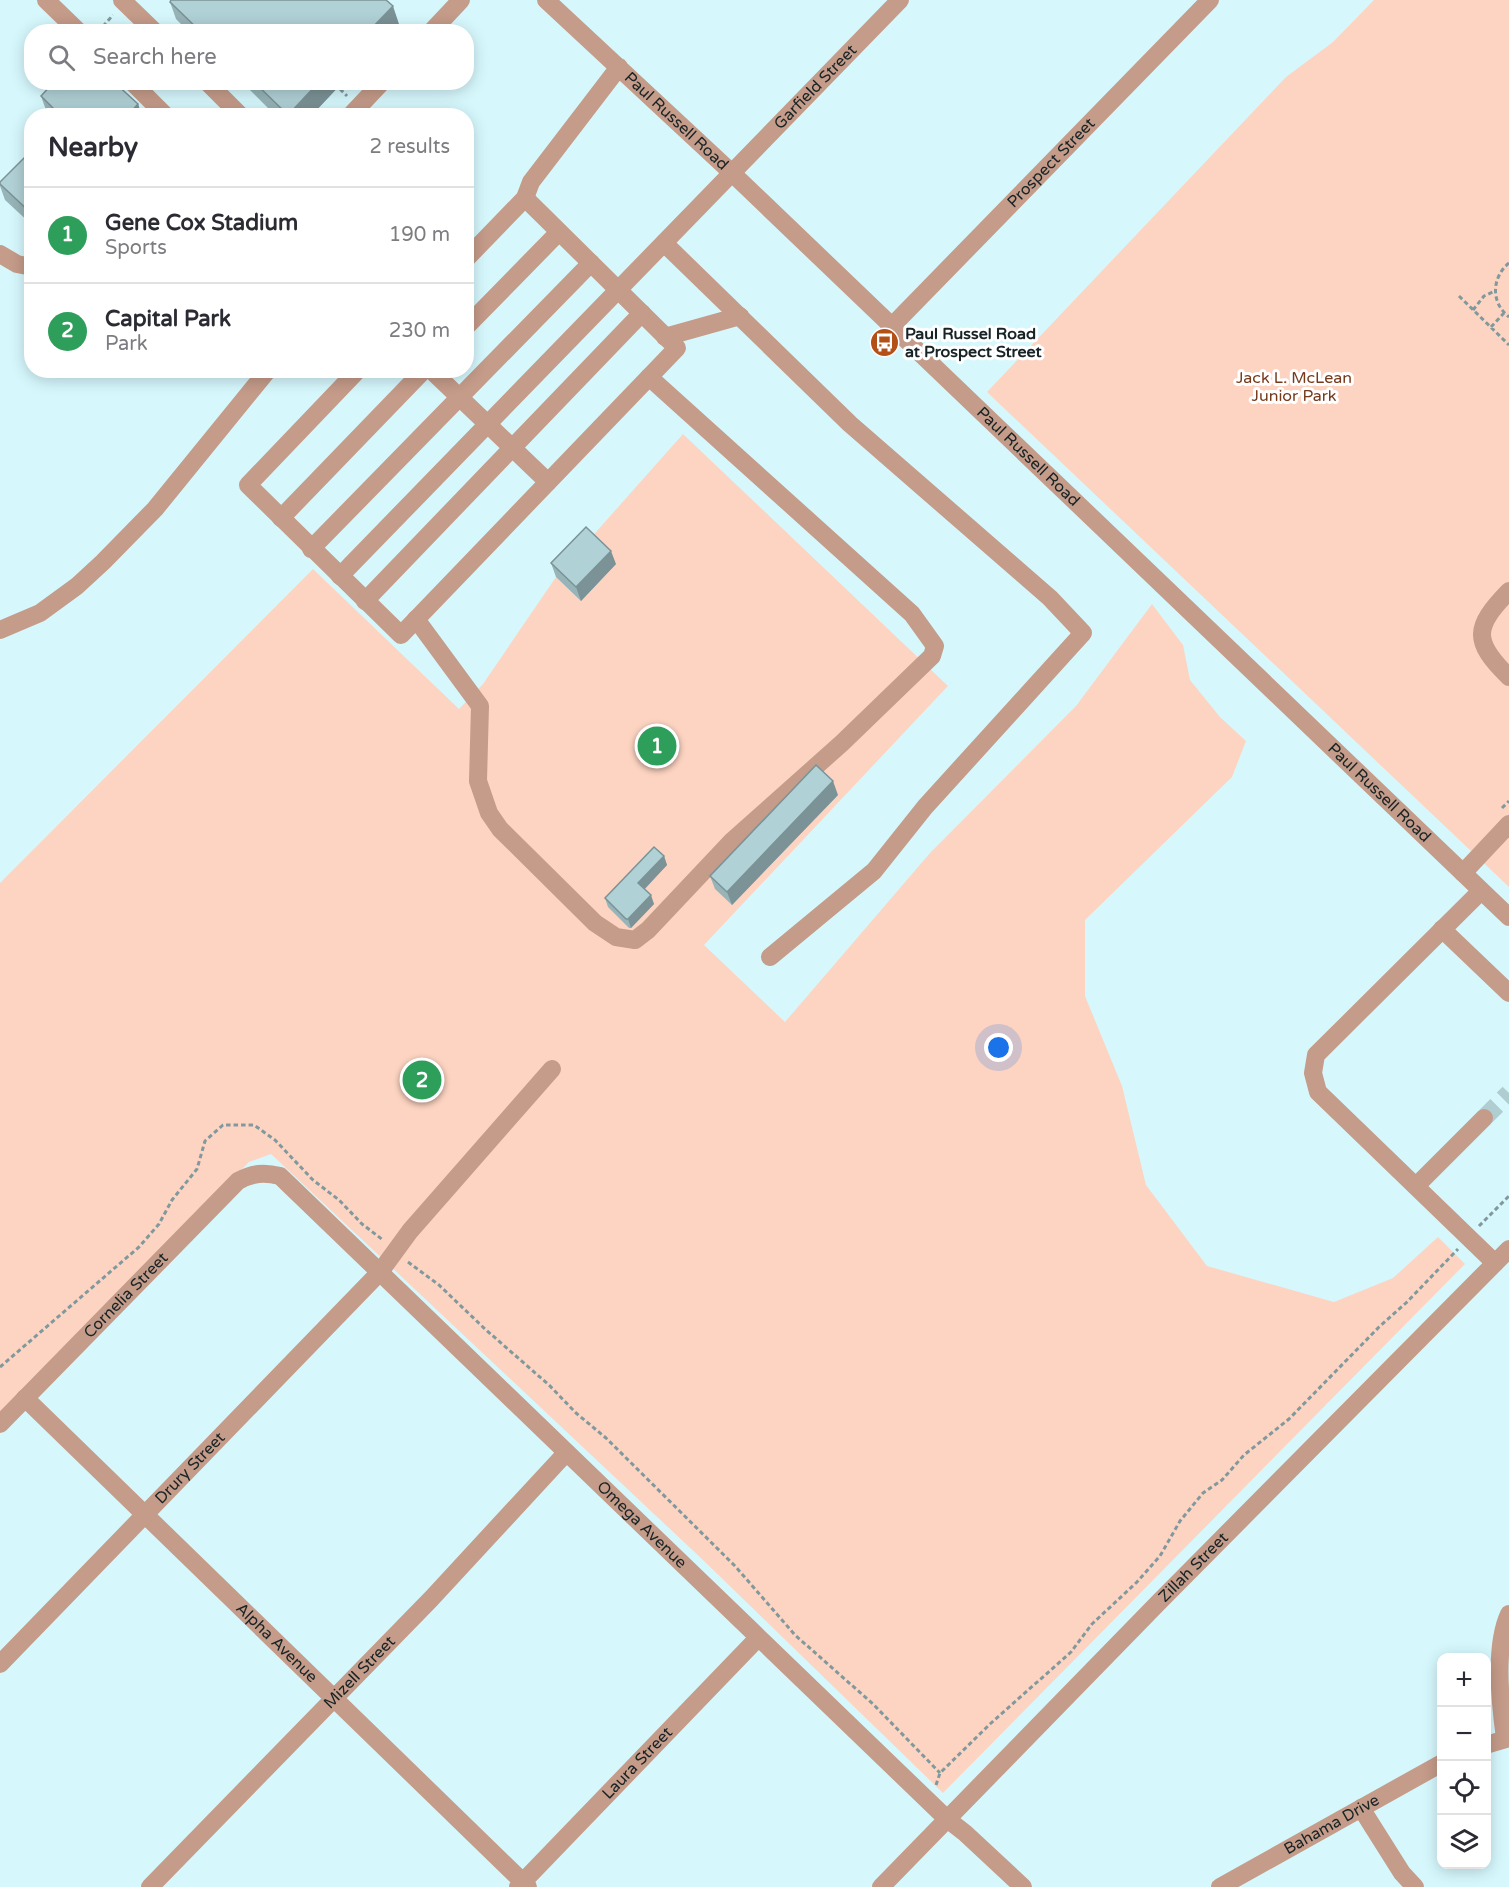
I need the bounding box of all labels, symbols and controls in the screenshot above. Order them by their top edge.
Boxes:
search box [24,24,474,90]
street label: Garfield Street [770,40,861,134]
icon: search [45,41,78,74]
text: Search here [93,44,217,70]
street label: Paul Russell Road [620,68,733,175]
street label: Prospect Street [1003,114,1099,212]
text: Nearby [48,132,138,163]
text: 2 results [370,135,450,159]
text: Gene Cox Stadium [105,210,298,236]
text: 1 [61,223,74,247]
text: 190 m [389,223,450,247]
text: Sports [105,236,167,260]
text: Capital Park [105,306,231,332]
text: 2 [61,319,74,343]
text: 230 m [389,319,450,343]
place label: Paul Russel Road at Prospect Street [905,324,1043,362]
bus stop icon: Paul Russel Road at Prospect Street [868,327,900,359]
text: Park [105,332,148,356]
park label: Jack L. McLean Junior Park [1236,368,1352,406]
street label: Paul Russell Road [972,403,1084,511]
pin: 1 [638,724,676,768]
street label: Paul Russell Road [1323,739,1435,847]
your location [984,1033,1013,1062]
pin: 2 [402,1058,442,1102]
street label: Cornelia Street [79,1248,172,1343]
street label: Drury Street [151,1428,229,1508]
street label: Omega Avenue [593,1477,691,1573]
street label: Zillah Street [1154,1528,1233,1607]
street label: Alpha Avenue [232,1598,322,1687]
street label: Mizell Street [319,1632,400,1713]
map controls [1437,1653,1491,1869]
button: + [1437,1653,1491,1707]
button: − [1437,1707,1491,1761]
street label: Laura Street [598,1723,677,1804]
button: locate [1437,1761,1491,1815]
street label: Bahama Drive [1281,1790,1383,1859]
button: layers [1437,1815,1491,1869]

